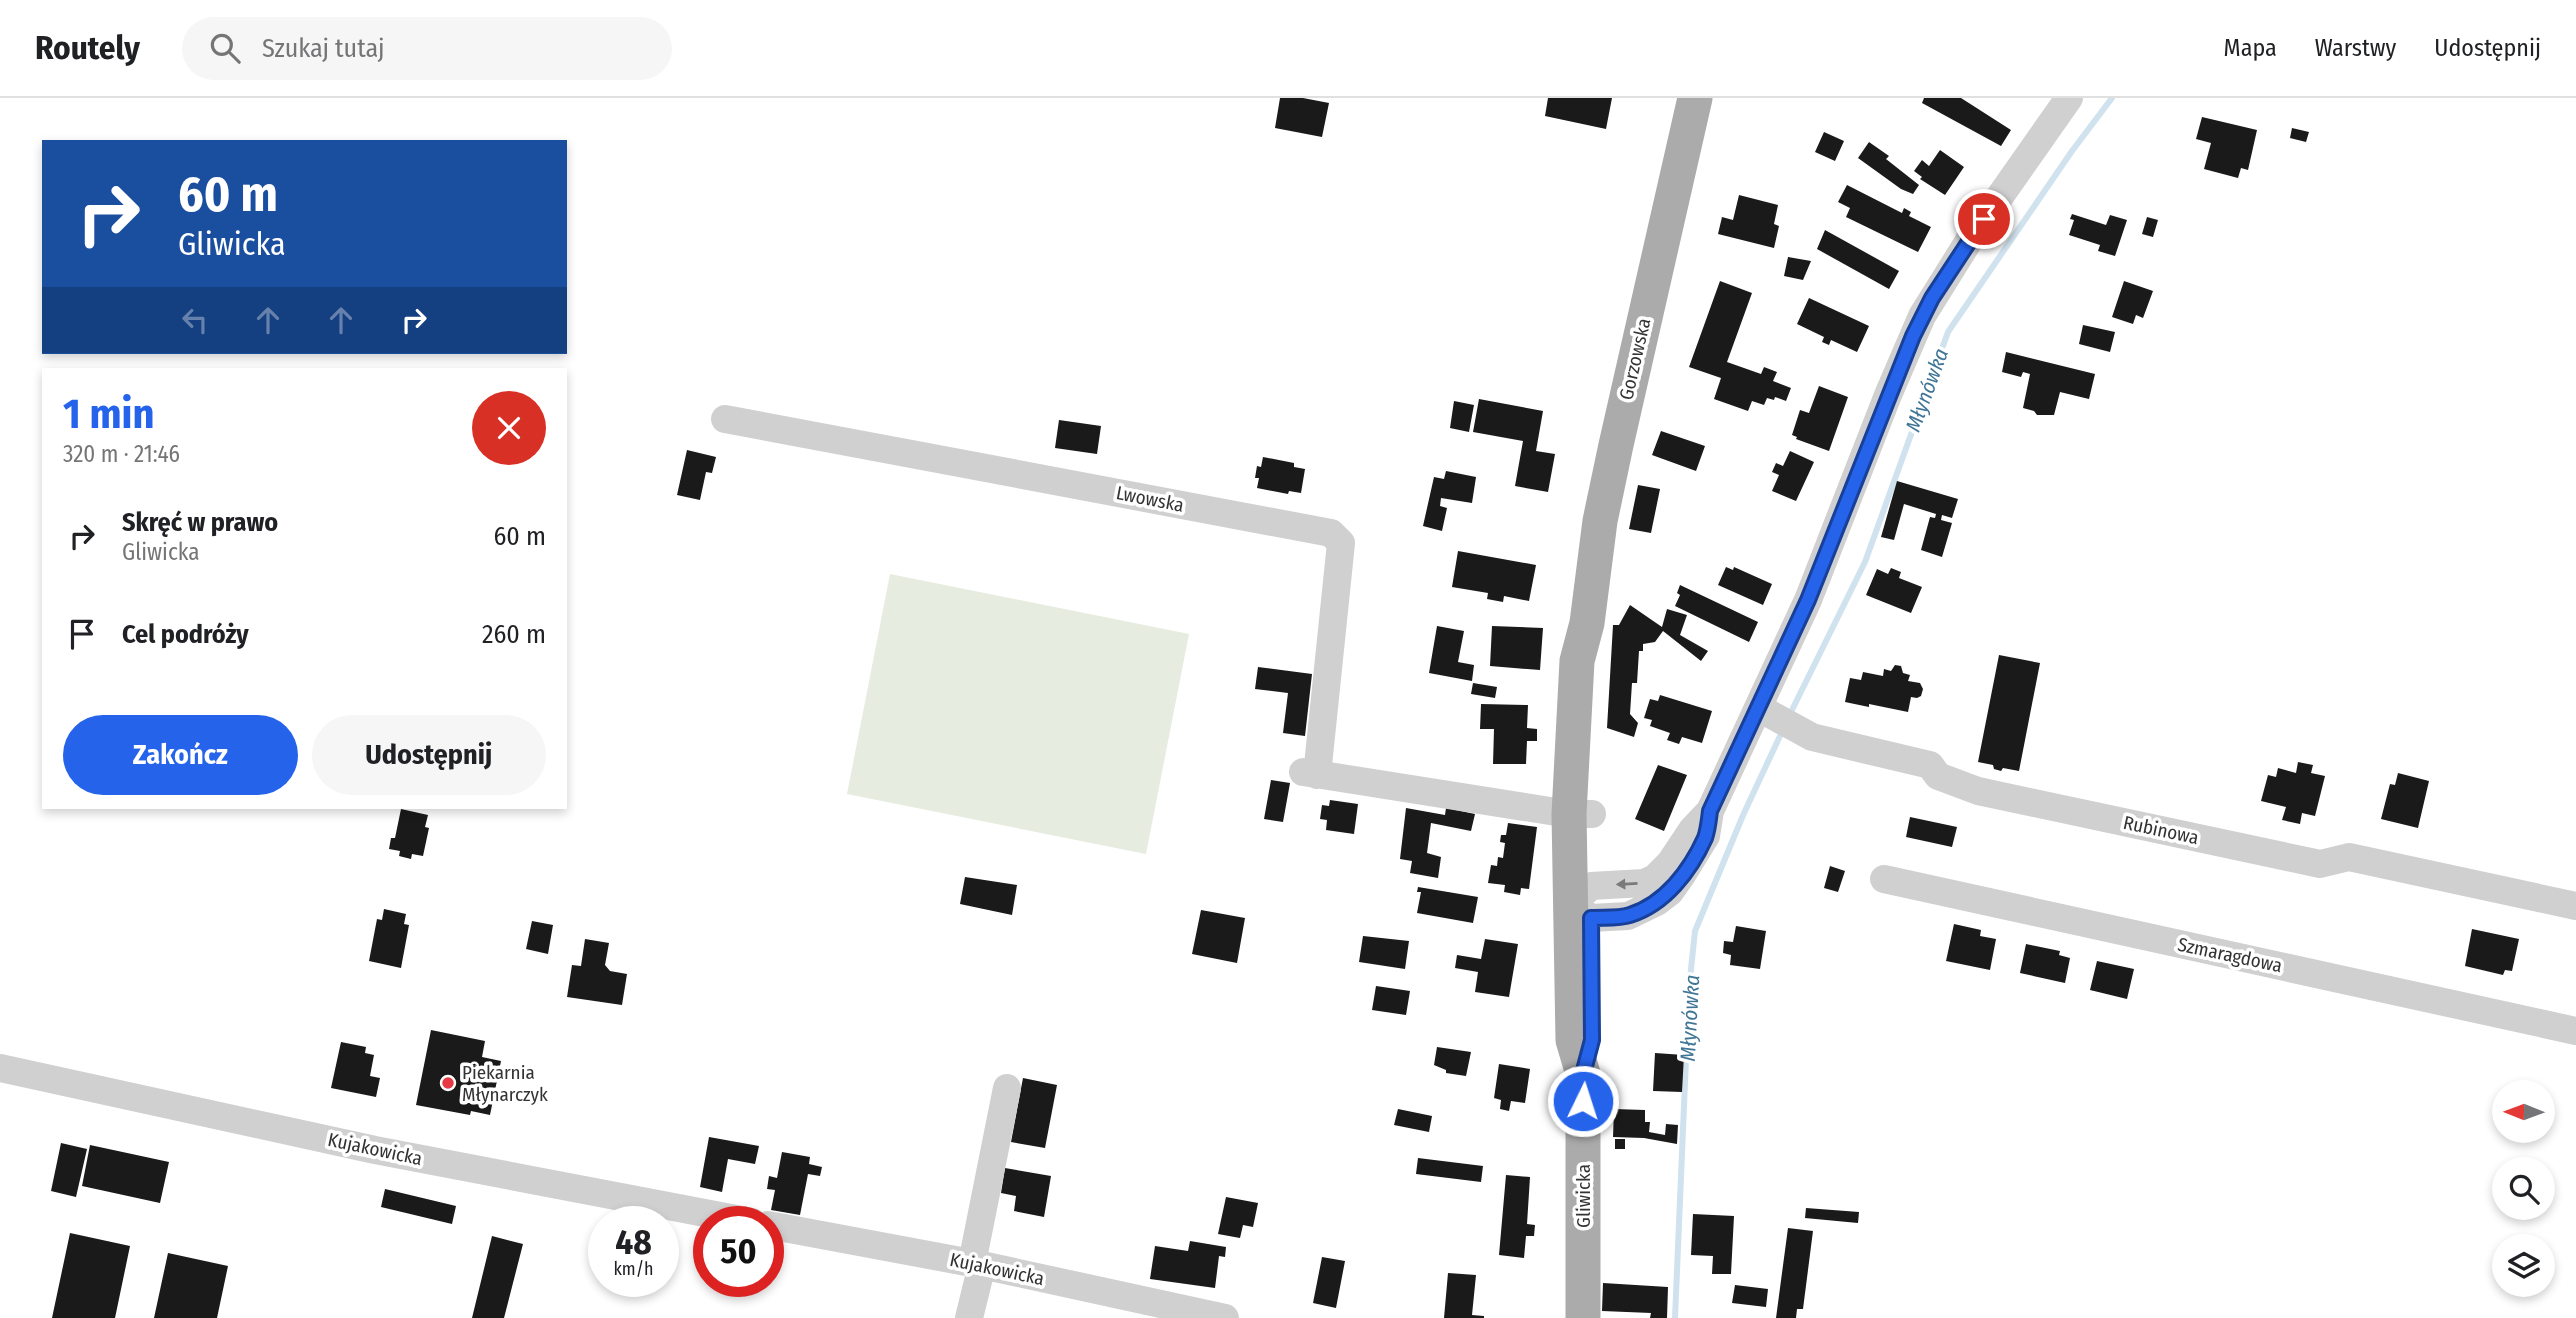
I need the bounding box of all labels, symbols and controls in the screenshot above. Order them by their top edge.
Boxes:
search box [182,17,672,80]
text: Routely [35,28,140,68]
icon: search [206,29,244,67]
text: Szukaj tutaj [262,33,385,64]
text: Mapa [2224,34,2277,62]
text: Warstwy [2315,34,2396,62]
text: Udostępnij [2434,34,2541,62]
text: 60 m [178,165,278,224]
icon: right [63,168,154,259]
pin [1954,189,2014,249]
icon: arrive [1965,200,2003,238]
text: Gliwicka [178,225,286,263]
icon: left [176,301,214,339]
icon: ahead [249,301,287,339]
icon: ahead [322,301,360,339]
icon: right [395,301,433,339]
street label: Gorzowska [1614,316,1656,402]
water label: Młynówka [1900,345,1954,435]
text: 1 min [63,389,154,439]
button: close [472,391,546,465]
text: 320 m · 21:46 [63,440,180,468]
street label: Lwowska [1114,481,1186,517]
text: Skręć w prawo [122,507,278,538]
icon: right [63,517,101,555]
text: 60 m [493,521,546,552]
text: Gliwicka [122,538,199,566]
icon: arrive [63,615,101,653]
text: Cel podróży [122,619,249,650]
text: 260 m [482,619,546,650]
button: Zakończ [63,715,298,795]
button: Udostępnij [312,715,546,795]
street label: Rubinowa [2121,811,2201,849]
one-way arrow [1615,879,1637,890]
street label: Szmaragdowa [2176,933,2284,977]
water label: Młynówka [1675,974,1705,1062]
place label: Piekarnia Młynarczyk [462,1061,548,1106]
position arrow [1546,1064,1620,1138]
marker: Piekarnia Młynarczyk [440,1075,456,1091]
north arrow [2492,1080,2555,1143]
map controls [2492,1080,2555,1297]
street label: Kujakowicka [326,1128,424,1170]
button: search [2492,1157,2555,1220]
street label: Gliwicka [1572,1164,1595,1228]
speed limit sign: 50 [693,1206,784,1297]
text: 48 [615,1221,652,1263]
button: layers [2492,1234,2555,1297]
street label: Kujakowicka [948,1248,1046,1290]
text: km/h [613,1258,654,1280]

